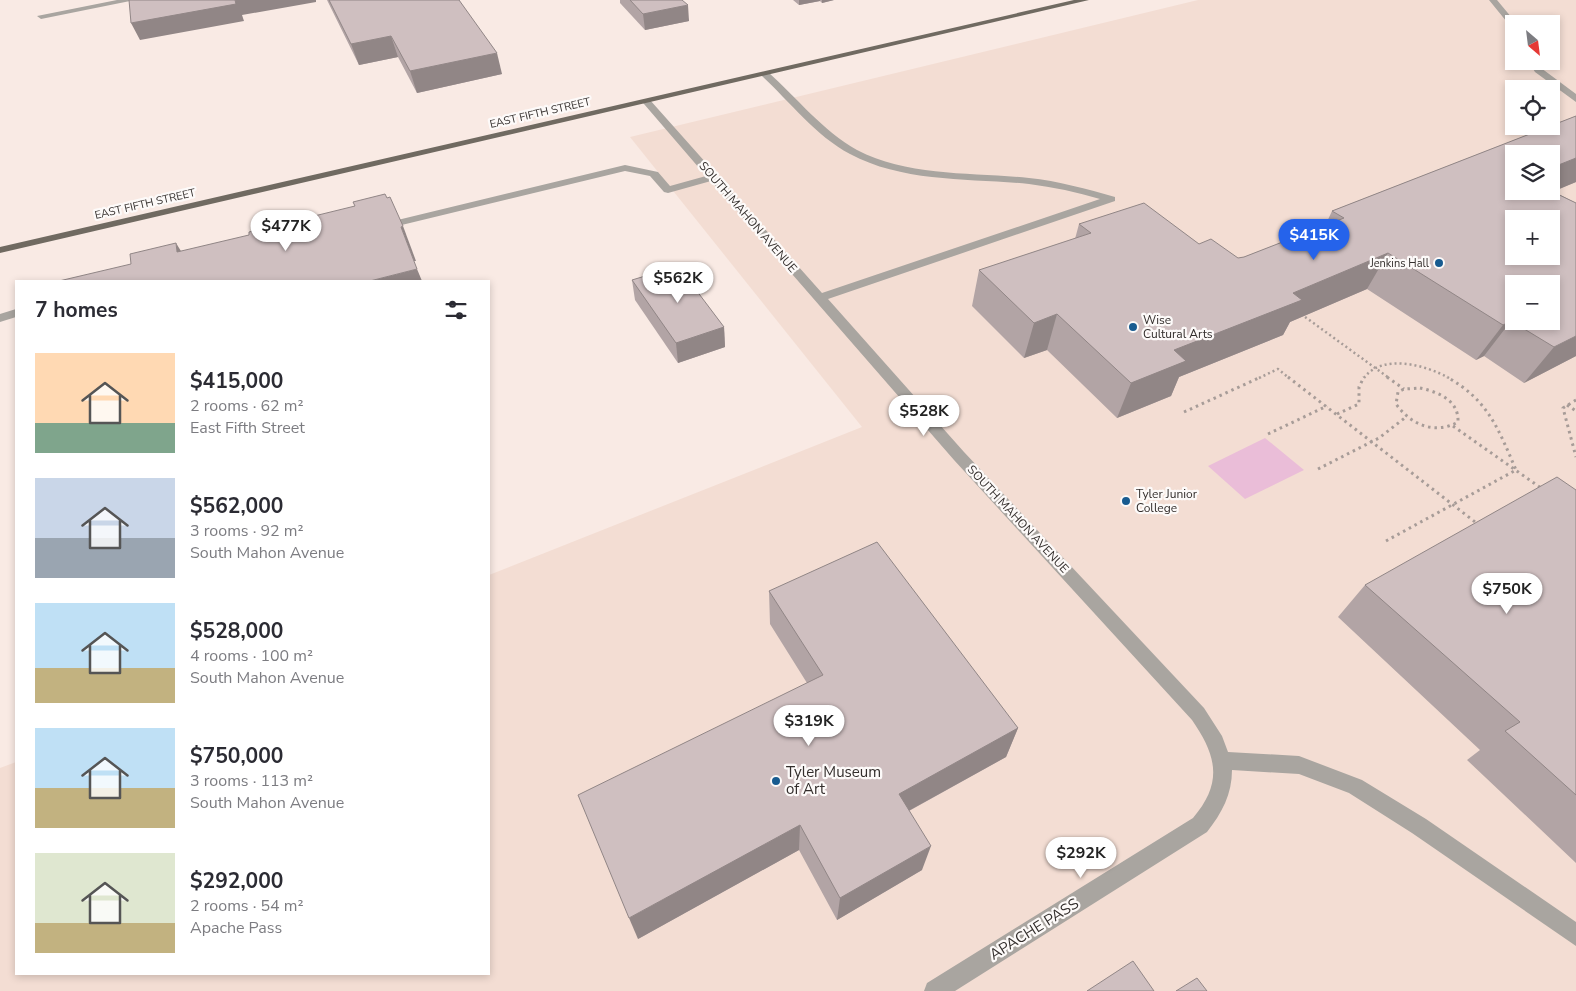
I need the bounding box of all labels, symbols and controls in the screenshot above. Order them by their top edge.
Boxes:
north arrow [1505,15,1560,70]
map controls [1505,15,1560,330]
button: locate [1505,80,1560,135]
street label: EAST FIFTH STREET [488,94,592,132]
button: layers [1505,145,1560,200]
street label: SOUTH MAHON AVENUE [695,158,801,276]
street label: EAST FIFTH STREET [93,185,197,223]
pin: $477K [251,210,321,252]
button: + [1505,210,1560,265]
text: $477K [261,215,311,237]
pin: $415K [1279,218,1349,261]
text: $415K [1289,224,1339,246]
place label: Jenkins Hall [1369,256,1430,271]
marker: Jenkins Hall [1433,257,1445,269]
pin: $562K [643,262,713,304]
text: $562K [653,267,703,289]
button: − [1505,275,1560,330]
text: 7 homes [35,296,118,324]
icon: filters [442,296,470,324]
place label: Wise Cultural Arts [1143,312,1213,342]
marker: Wise Cultural Arts [1127,321,1139,333]
text: $415,000 [190,367,283,395]
icon: home [75,373,135,433]
pin: $528K [889,394,959,437]
text: 2 rooms · 62 m² [190,395,303,417]
text: $528K [899,400,949,422]
text: East Fifth Street [190,417,305,439]
street label: SOUTH MAHON AVENUE [964,462,1072,576]
place label: Tyler Junior College [1136,486,1198,516]
text: $562,000 [190,492,283,520]
marker: Tyler Junior College [1120,495,1132,507]
icon: home [75,498,135,558]
text: 3 rooms · 92 m² [190,520,303,542]
text: South Mahon Avenue [190,542,344,564]
pin: $750K [1472,572,1542,615]
text: $750K [1482,578,1532,600]
text: $528,000 [190,617,283,645]
icon: home [75,623,135,683]
text: 4 rooms · 100 m² [190,645,313,667]
text: South Mahon Avenue [190,667,344,689]
pin: $319K [774,704,844,747]
text: $319K [784,710,834,732]
text: $750,000 [190,742,283,770]
icon: home [75,748,135,808]
place label: Tyler Museum of Art [786,762,881,799]
text: 3 rooms · 113 m² [190,770,313,792]
marker: Tyler Museum of Art [770,775,782,787]
text: South Mahon Avenue [190,792,344,814]
pin: $292K [1046,836,1116,879]
text: $292K [1056,842,1106,864]
text: $292,000 [190,867,283,895]
icon: home [75,873,135,933]
street label: APACHE PASS [985,894,1083,964]
text: 2 rooms · 54 m² [190,895,303,917]
text: Apache Pass [190,917,282,939]

